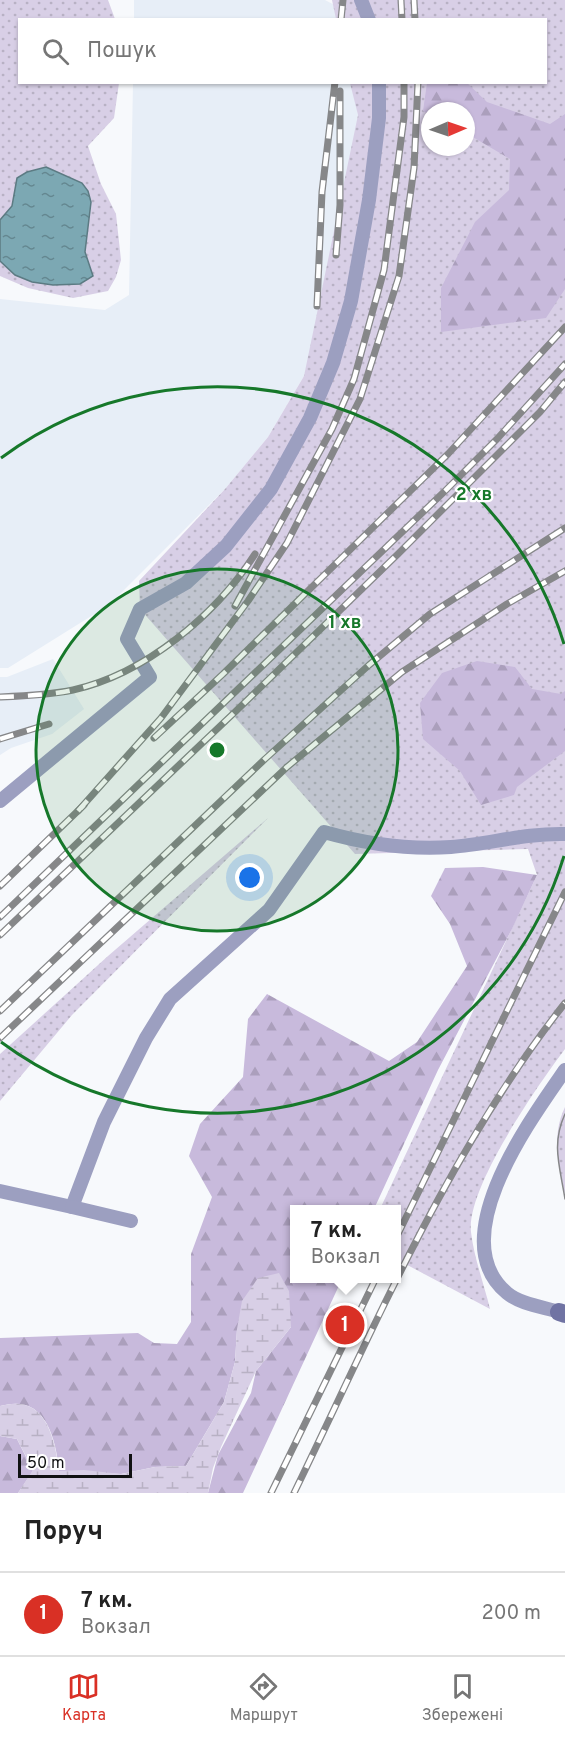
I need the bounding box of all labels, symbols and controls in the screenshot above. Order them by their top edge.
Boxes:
search box [18,18,547,84]
icon: search [39,35,72,68]
text: Пошук [87,38,157,65]
north arrow [421,102,475,156]
text: 2 хв [456,484,492,507]
text: 1 хв [329,612,361,635]
centre of rings [207,740,227,760]
your location [235,863,264,892]
popup [290,1205,401,1283]
text: 7 км. [311,1218,362,1245]
text: Вокзал [311,1245,380,1271]
pin: 1 [326,1302,364,1348]
scale bar [18,1451,132,1478]
text: 50 m [27,1454,65,1474]
text: Поруч [24,1516,103,1549]
text: 7 км. [81,1588,132,1615]
text: 1 [40,1601,48,1627]
text: 200 m [482,1601,541,1627]
text: Вокзал [81,1615,151,1641]
tab: Карта [62,1670,106,1726]
tab: Маршрут [230,1670,298,1726]
tab: Збережені [422,1670,503,1726]

